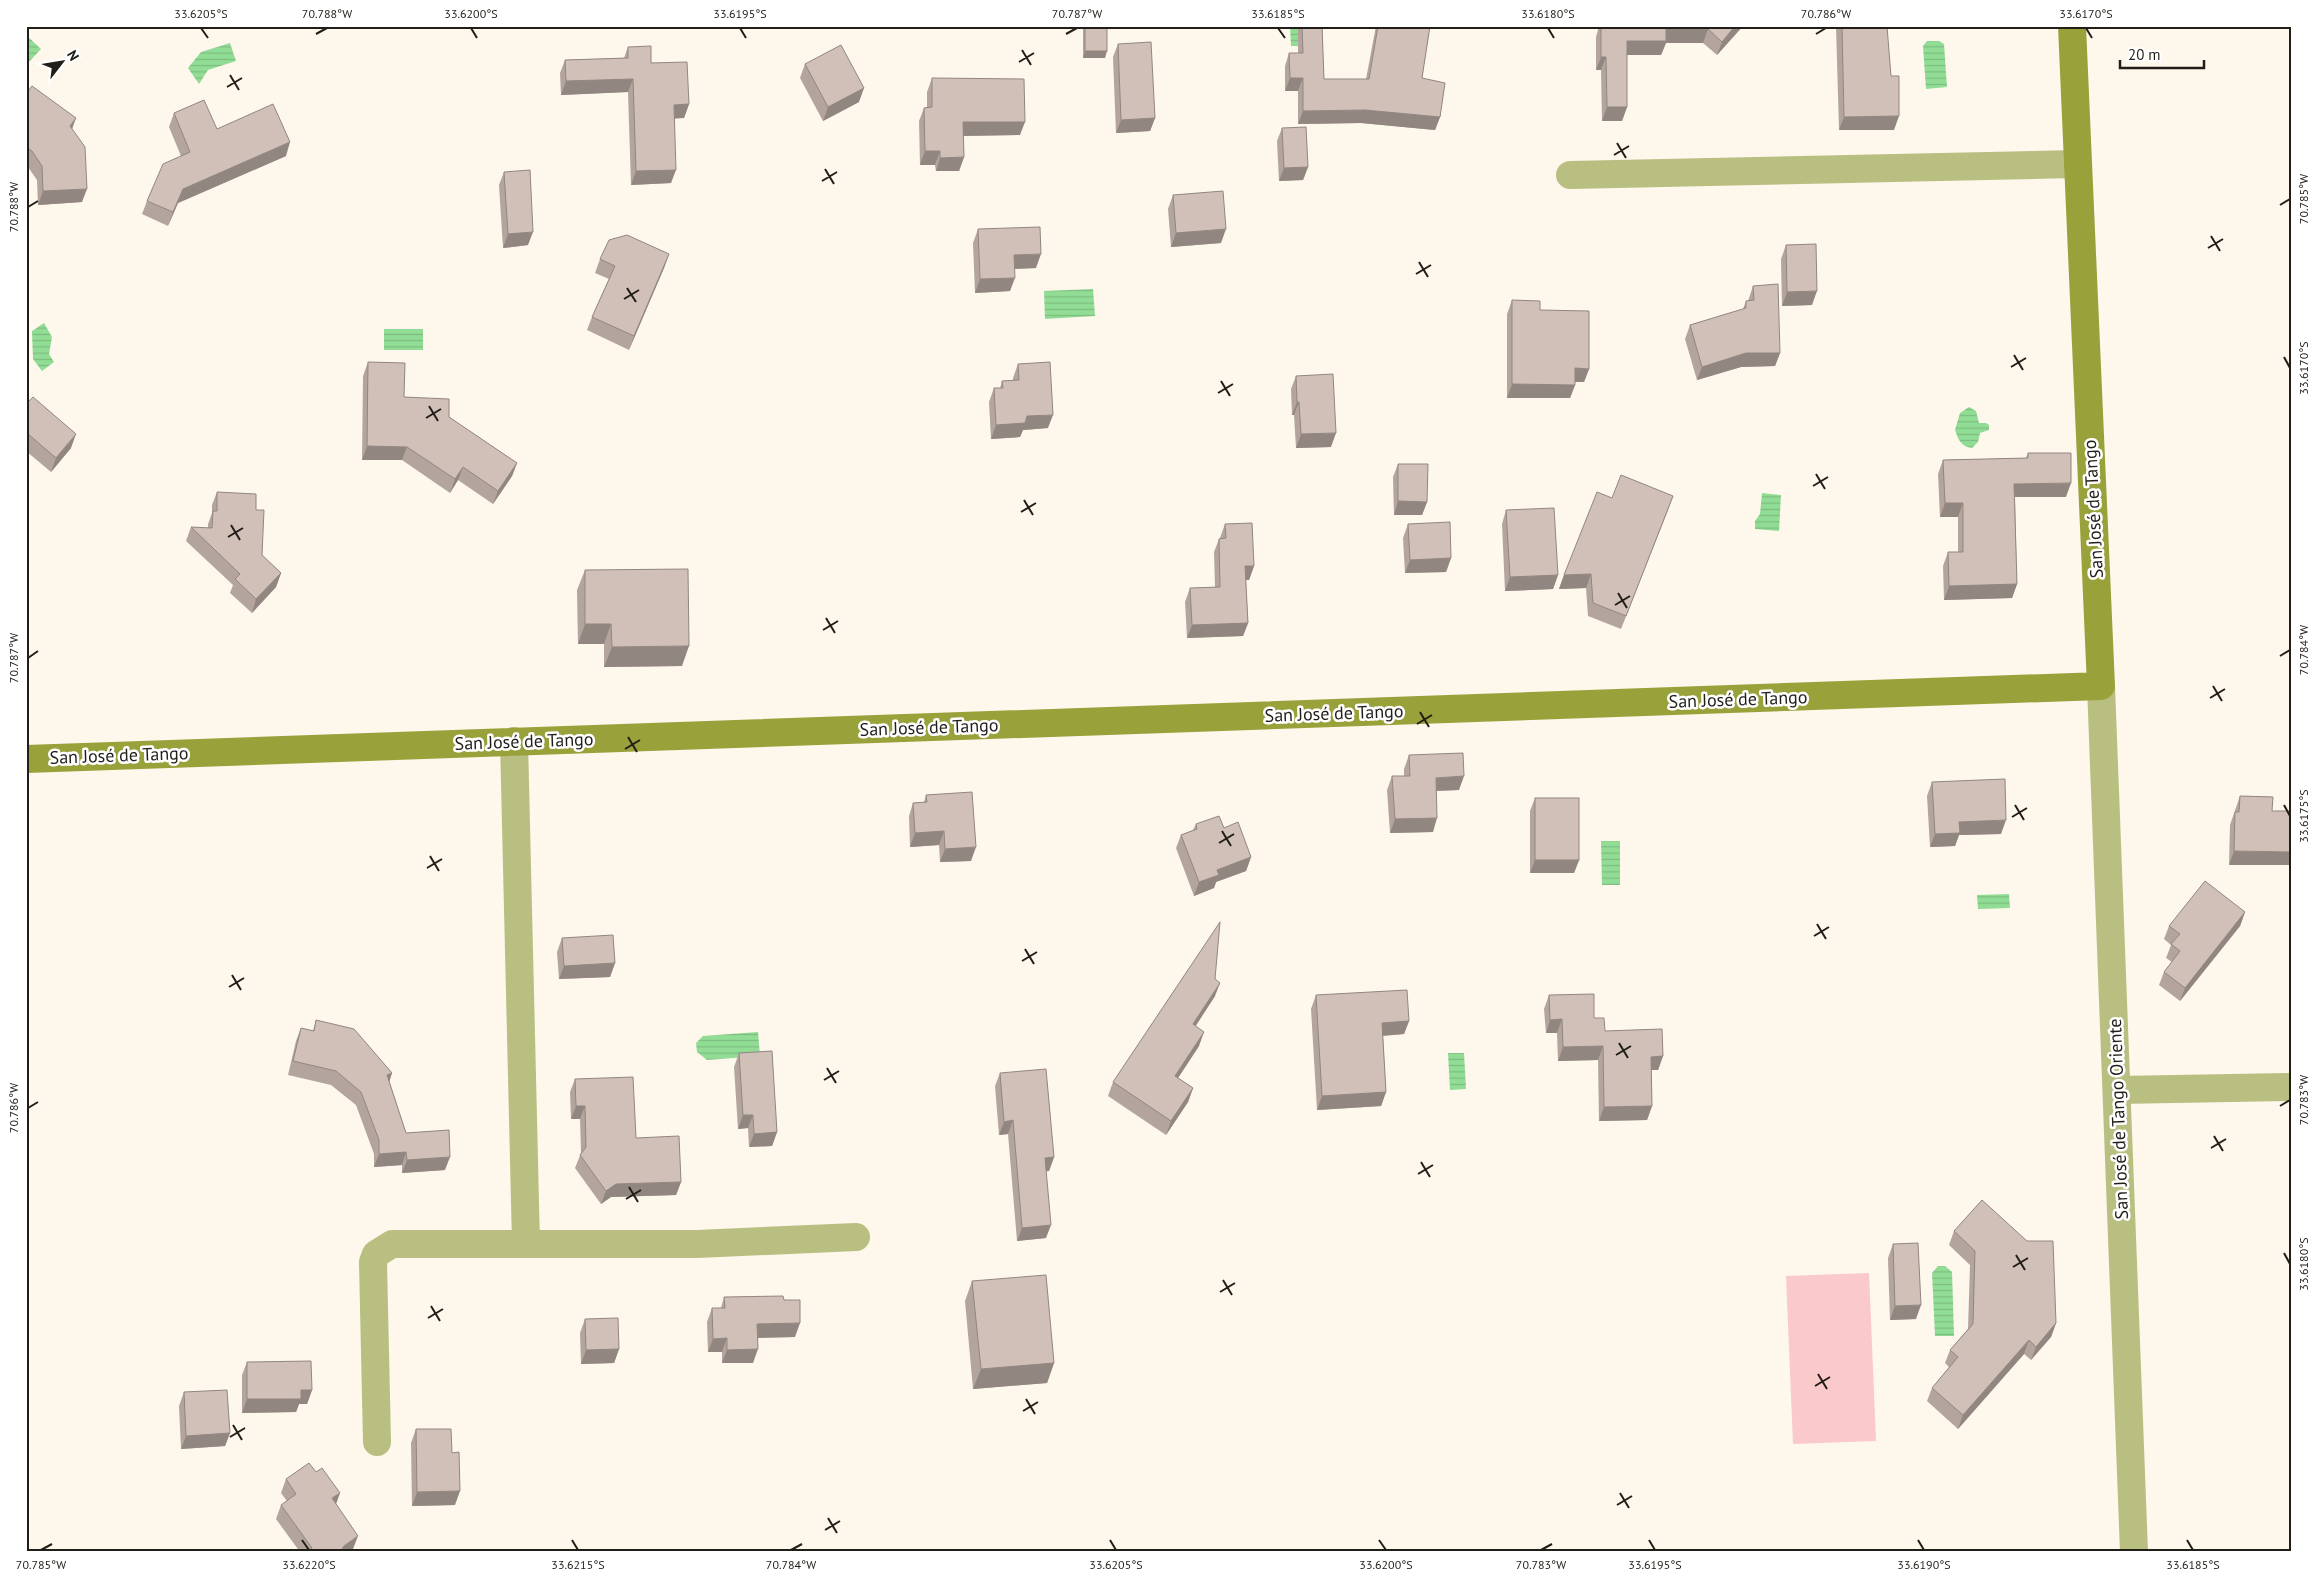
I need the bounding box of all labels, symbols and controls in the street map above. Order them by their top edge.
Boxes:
text: 33.6205°S [174,6,228,21]
text: 70.788°W [302,6,352,21]
text: 33.6200°S [444,6,498,21]
text: 33.6195°S [713,6,767,21]
text: 70.787°W [1052,6,1102,21]
text: 33.6185°S [1251,6,1305,21]
text: 33.6180°S [1521,6,1575,21]
text: 70.786°W [1801,6,1851,21]
text: 33.6170°S [2059,6,2113,21]
north arrow [38,38,88,88]
scale bar [2120,38,2204,70]
text: 20 m [2128,45,2161,64]
text: N [63,47,83,64]
text: 70.785°W [2296,174,2311,224]
text: 70.788°W [6,182,21,232]
text: 33.6170°S [2296,341,2311,395]
street label: San José de Tango [2078,439,2108,579]
text: 70.784°W [2296,625,2311,675]
text: 70.787°W [6,633,21,683]
street label: San José de Tango [1668,685,1808,713]
street label: San José de Tango [1264,699,1404,727]
street label: San José de Tango [859,713,999,741]
street label: San José de Tango [454,727,594,755]
street label: San José de Tango [49,741,189,769]
text: 33.6175°S [2296,789,2311,843]
street label: San José de Tango Oriente [2103,1018,2133,1220]
text: 70.783°W [2296,1075,2311,1125]
text: 70.786°W [6,1083,21,1133]
text: 33.6180°S [2296,1237,2311,1291]
text: 70.785°W [16,1557,66,1572]
text: 33.6220°S [282,1557,336,1572]
text: 33.6215°S [551,1557,605,1572]
text: 70.784°W [766,1557,816,1572]
text: 33.6205°S [1089,1557,1143,1572]
text: 33.6200°S [1359,1557,1413,1572]
text: 70.783°W [1516,1557,1566,1572]
text: 33.6195°S [1628,1557,1682,1572]
text: 33.6190°S [1897,1557,1951,1572]
text: 33.6185°S [2166,1557,2220,1572]

